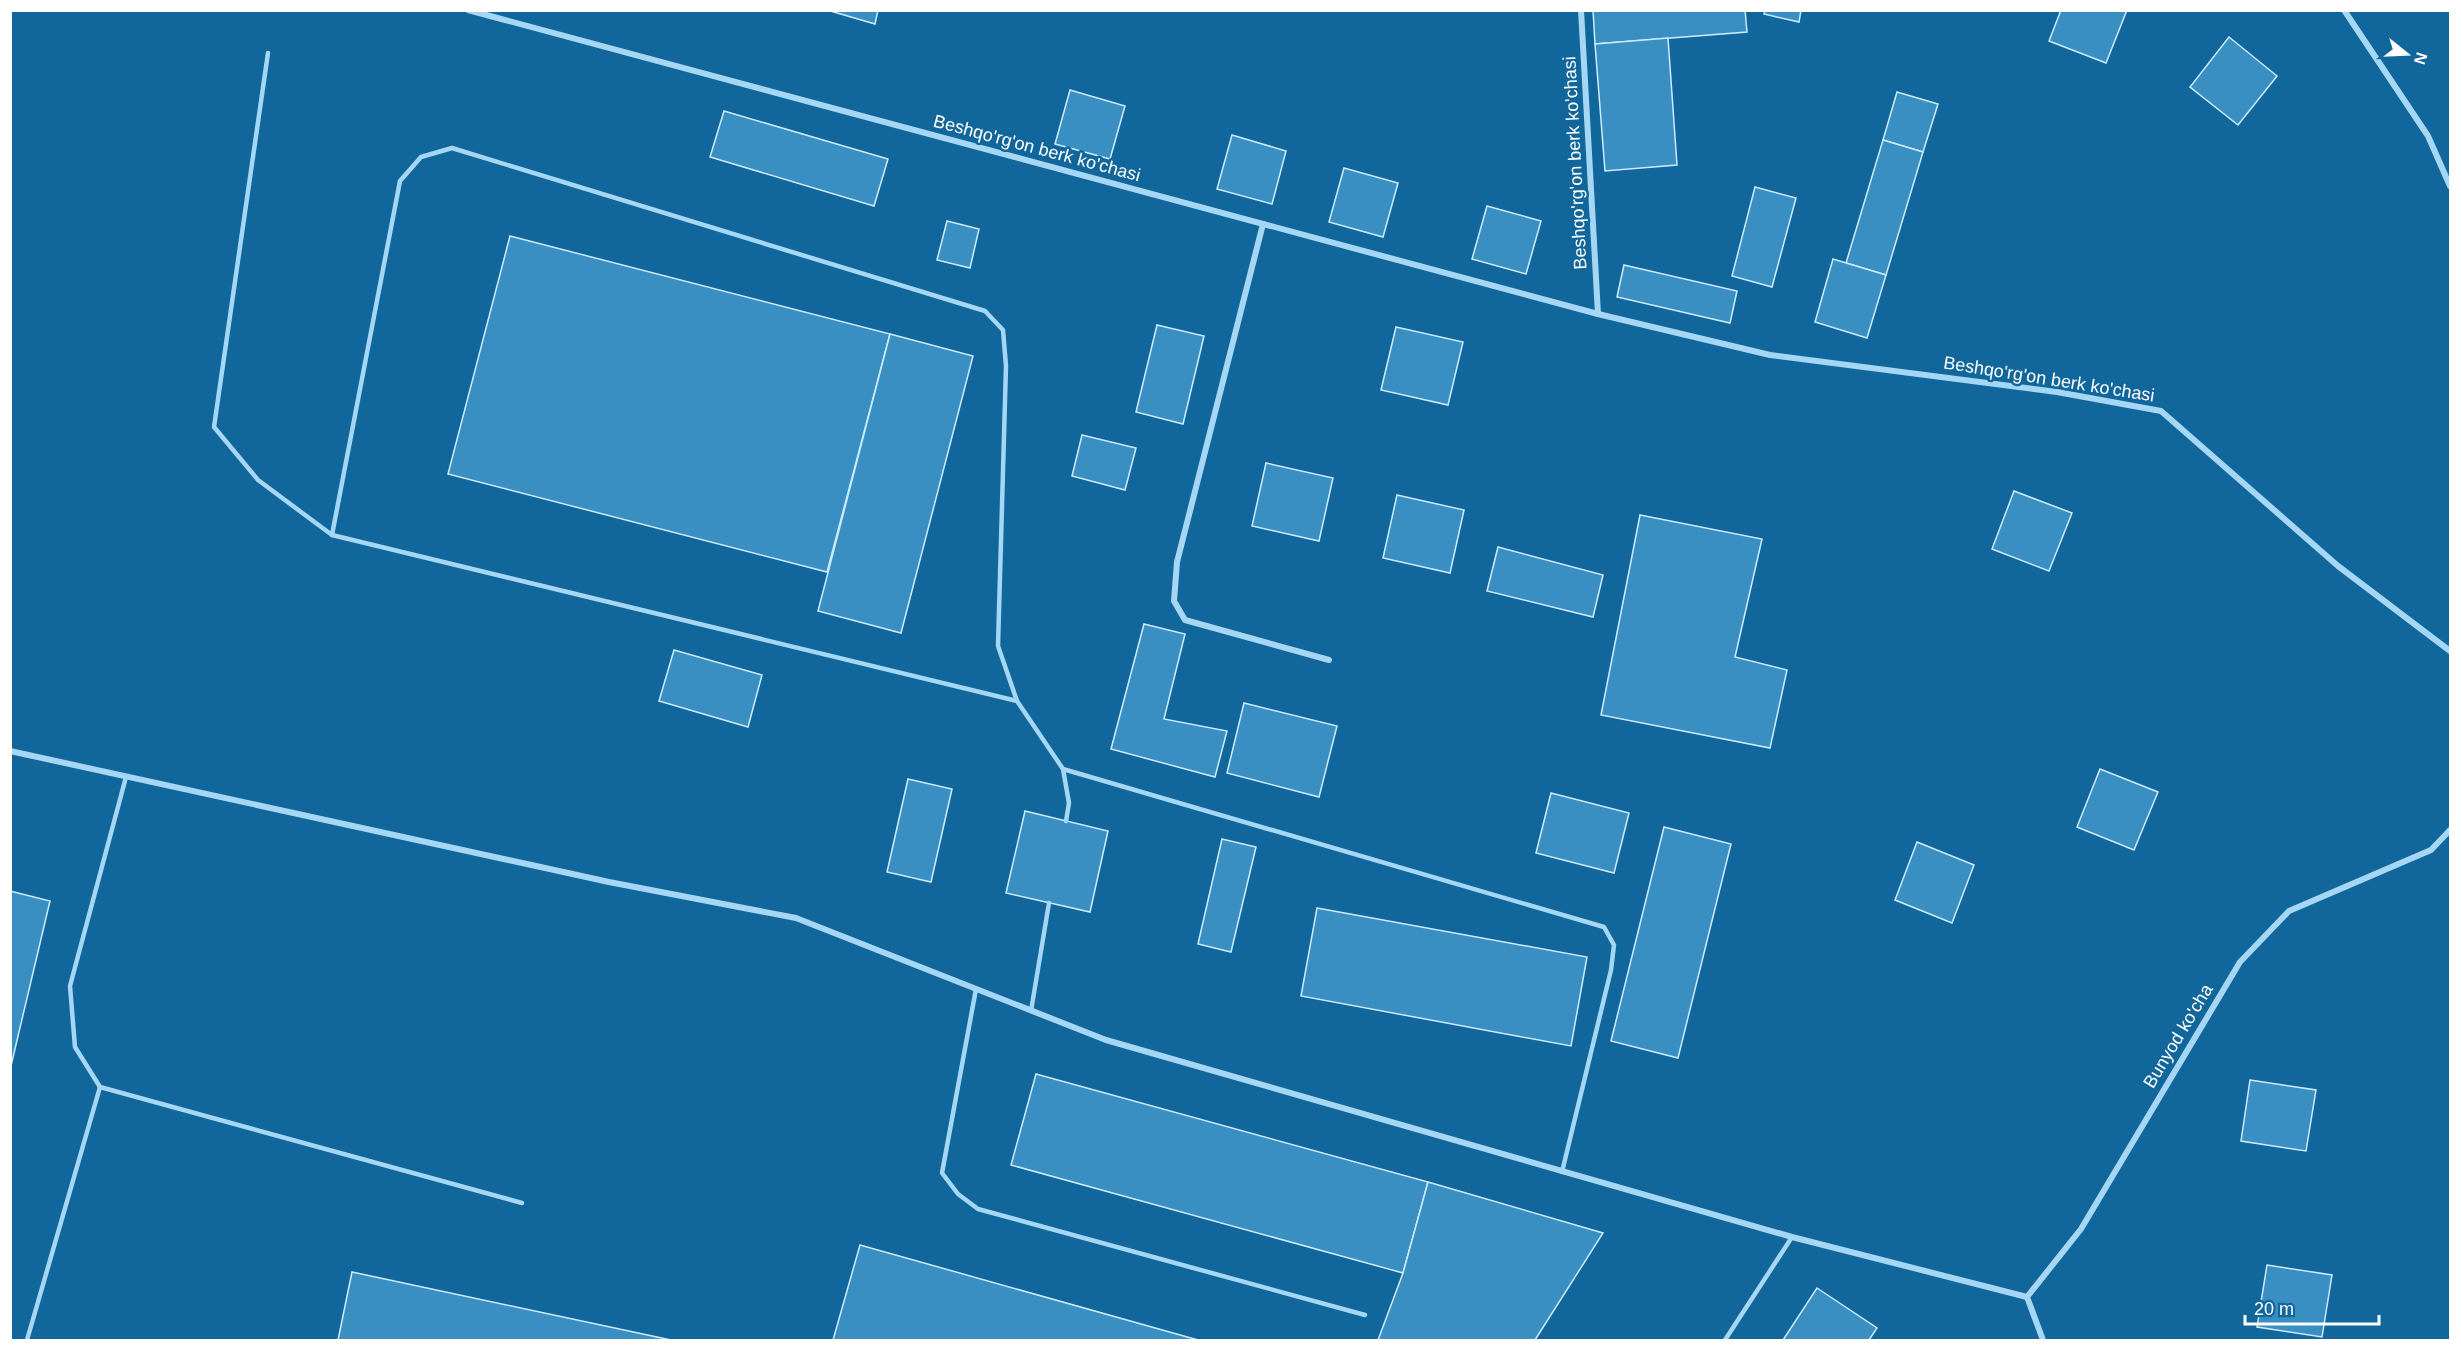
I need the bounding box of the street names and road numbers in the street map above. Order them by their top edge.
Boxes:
street label: Beshqo'rg'on berk ko'chasi [1559,56,1591,270]
street label: Beshqo'rg'on berk ko'chasi [931,111,1143,185]
street label: Beshqo'rg'on berk ko'chasi [1942,352,2156,406]
street label: Bunyod ko'cha [2139,980,2217,1092]

